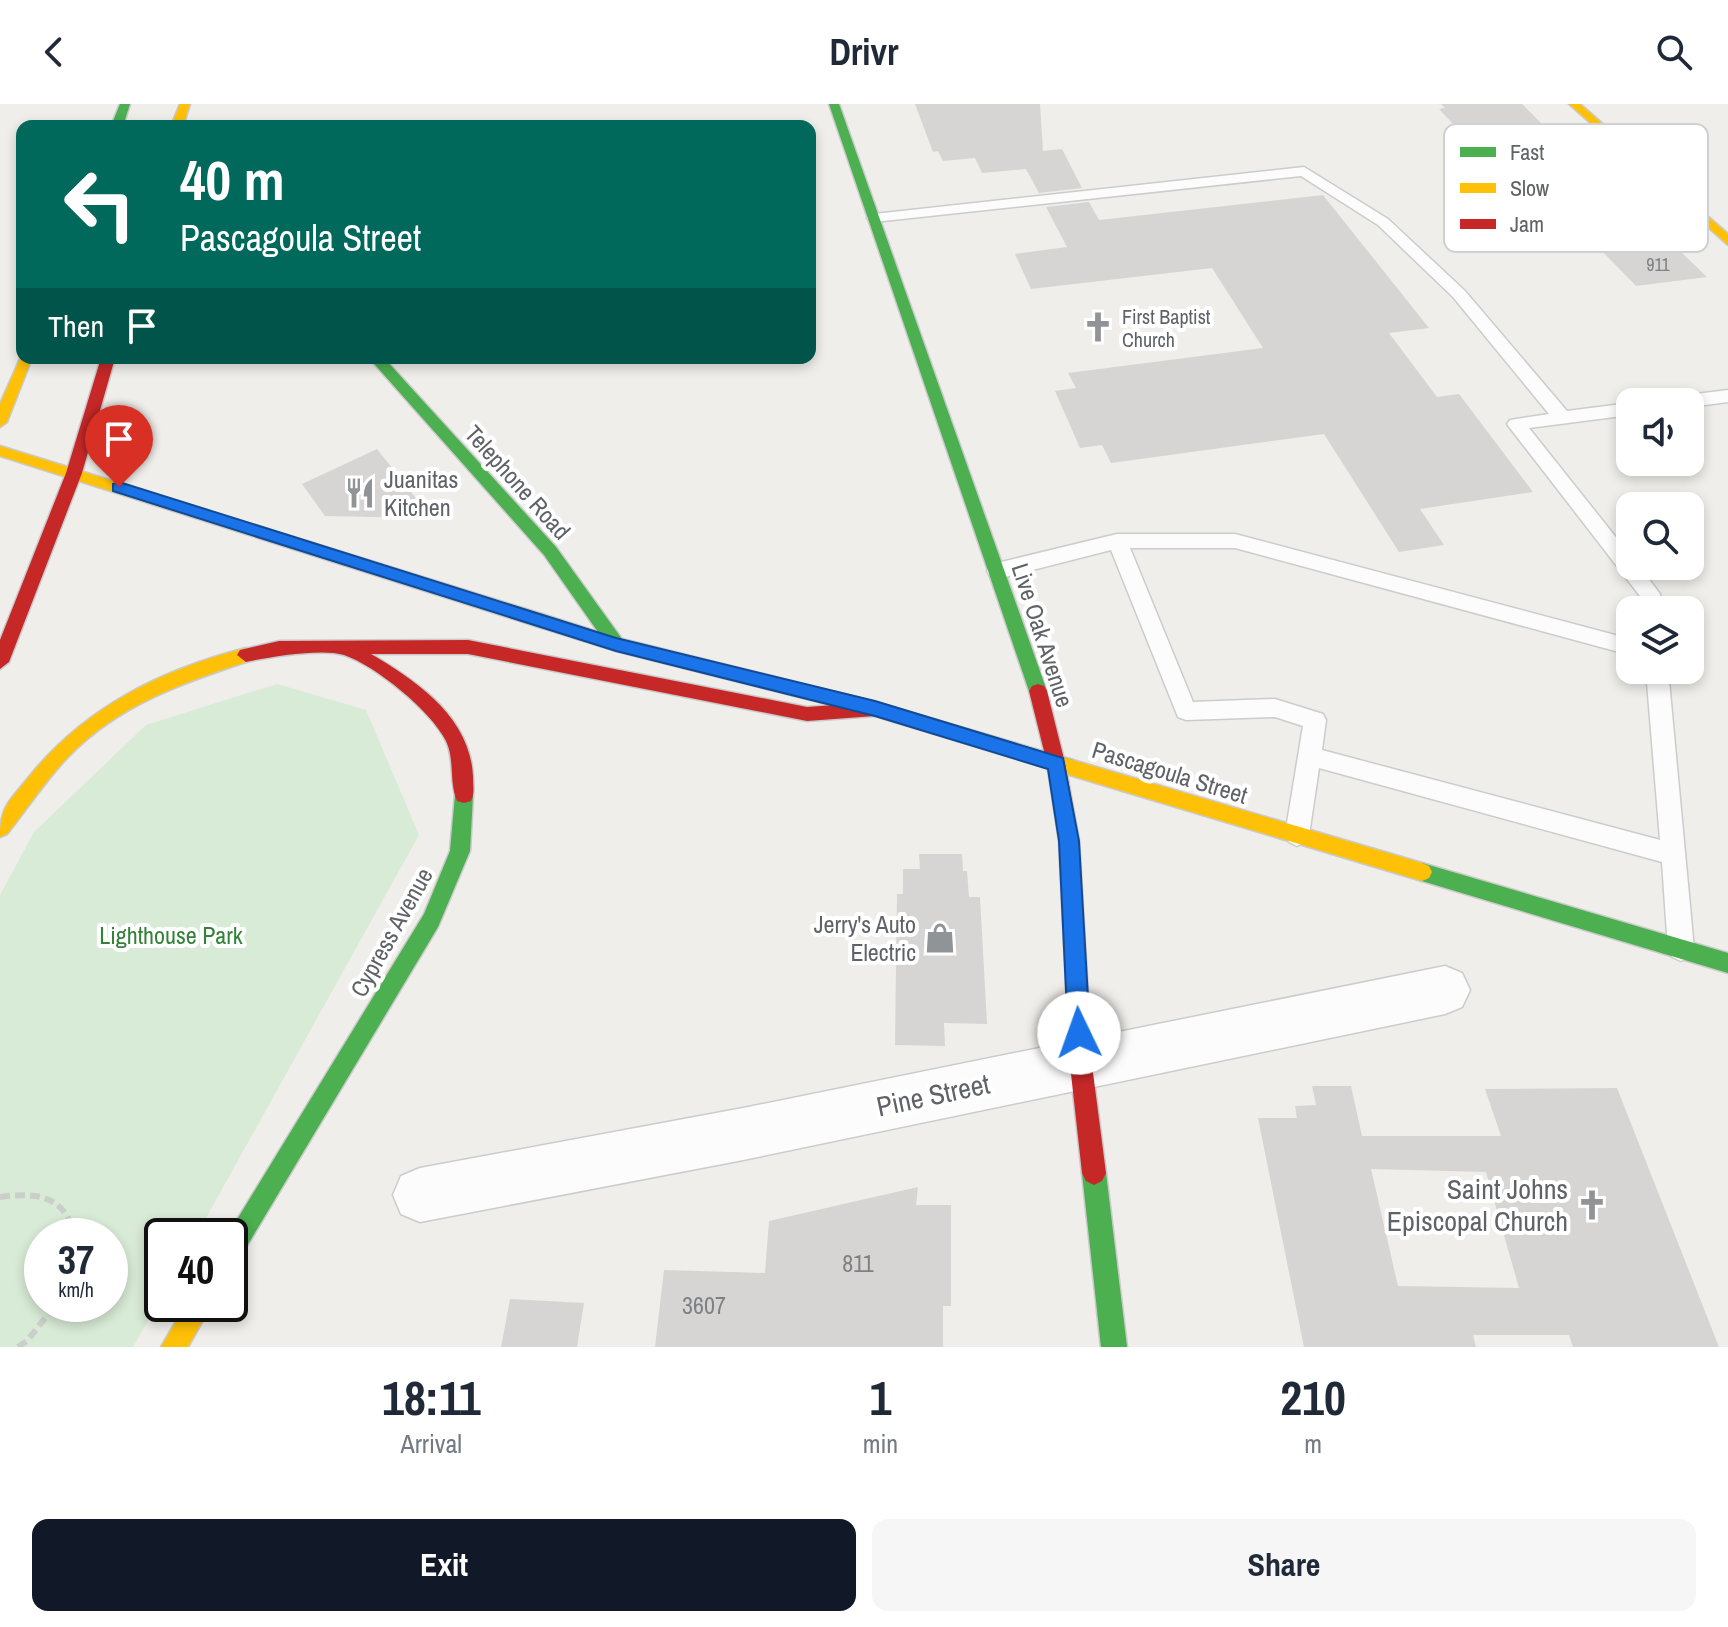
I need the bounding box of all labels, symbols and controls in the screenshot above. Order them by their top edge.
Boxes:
text: Drivr [830,28,898,76]
icon: back [32,30,76,74]
icon: search [1652,30,1696,74]
legend [1444,124,1708,252]
text: Fast [1510,137,1544,167]
text: 40 m [180,142,285,217]
icon: left [48,152,152,256]
text: Slow [1510,173,1549,203]
text: Jam [1510,209,1544,239]
text: Pascagoula Street [180,214,421,262]
house number: 911 [1646,252,1671,277]
place label: First Baptist Church [1122,303,1211,353]
icon: arrive [120,304,164,348]
text: Then [48,306,104,346]
church icon: First Baptist Church [1081,310,1115,344]
map controls [1616,388,1704,684]
button: sound [1616,388,1704,476]
pin [85,405,153,487]
icon: arrive [97,417,141,461]
street label: Telephone Road [458,418,578,546]
place label: Juanitas Kitchen [384,463,458,523]
restaurant icon: Juanitas Kitchen [343,476,377,510]
button: search [1616,492,1704,580]
street label: Live Oak Avenue [1005,559,1081,711]
button: layers [1616,596,1704,684]
street label: Pascagoula Street [1088,733,1252,811]
street label: Cypress Avenue [342,862,440,1002]
place label: Jerry's Auto Electric [814,908,916,968]
park label: Lighthouse Park [99,919,243,951]
shop icon: Jerry's Auto Electric [923,921,957,955]
position arrow [1037,991,1121,1075]
street label: Pine Street [873,1064,993,1126]
place label: Saint Johns Episcopal Church [1387,1170,1568,1240]
church icon: Saint Johns Episcopal Church [1575,1188,1609,1222]
speed limit sign: 40 [144,1218,248,1322]
text: 37 [58,1233,94,1286]
house number: 811 [842,1247,874,1279]
text: km/h [58,1276,94,1303]
house number: 3607 [682,1289,726,1321]
text: 18:11 [382,1365,481,1430]
text: 1 [869,1365,891,1430]
text: 210 [1280,1365,1346,1430]
text: Arrival [401,1426,462,1461]
text: min [863,1426,898,1461]
text: m [1304,1426,1322,1461]
button: Exit [32,1519,856,1611]
button: Share [872,1519,1696,1611]

